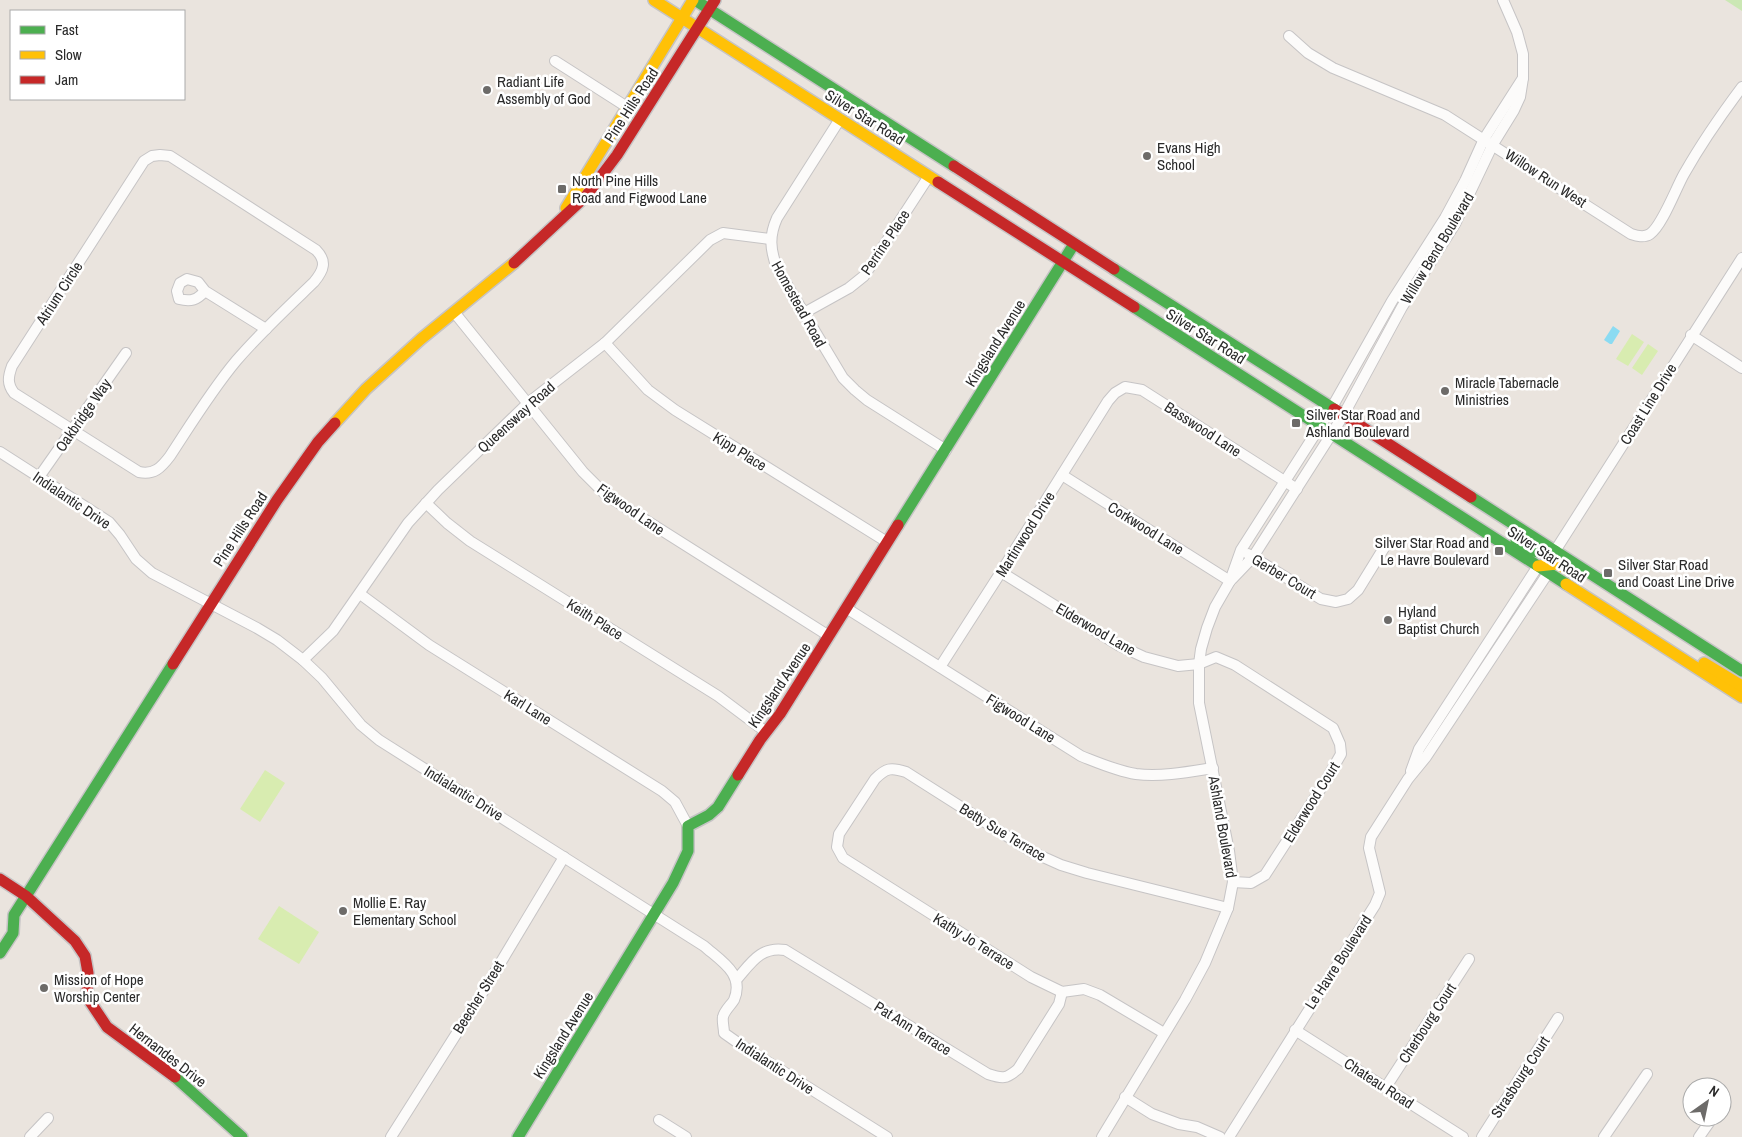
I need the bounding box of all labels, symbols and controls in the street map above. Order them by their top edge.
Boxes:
legend [10,10,185,100]
text: Fast [55,19,79,40]
text: Slow [55,44,82,65]
street label: Pine Hills Road [599,63,663,147]
text: Jam [55,69,78,90]
place label: Radiant Life Assembly of God [496,71,591,109]
marker: Radiant Life Assembly of God [481,84,493,96]
street label: Silver Star Road [821,84,909,150]
place label: Evans High School [1157,137,1221,175]
street label: Willow Run West [1501,144,1591,213]
marker: Evans High School [1141,150,1153,162]
place label: North Pine Hills Road and Figwood Lane [572,170,707,208]
marker: North Pine Hills Road and Figwood Lane [556,183,568,195]
street label: Willow Bend Boulevard [1395,188,1479,308]
street label: Perrine Place [855,205,915,279]
street label: Atrium Circle [30,257,87,330]
street label: Homestead Road [767,257,831,351]
street label: Kingsland Avenue [960,295,1030,391]
street label: Silver Star Road [1162,303,1250,369]
street label: Coast Line Drive [1615,359,1681,449]
place label: Miracle Tabernacle Ministries [1455,372,1559,410]
street label: Oakbridge Way [50,373,116,456]
street label: Queensway Road [473,376,559,458]
marker: Miracle Tabernacle Ministries [1439,385,1451,397]
street label: Basswood Lane [1161,396,1246,462]
place label: Silver Star Road and Ashland Boulevard [1305,404,1420,442]
marker: Silver Star Road and Ashland Boulevard [1290,417,1302,429]
street label: Kipp Place [709,426,771,476]
street label: Indialantic Drive [29,466,115,534]
street label: Figwood Lane [593,478,669,540]
street label: Pine Hills Road [208,487,272,571]
street label: Martinwood Drive [990,487,1060,581]
street label: Corkwood Lane [1104,496,1188,560]
street label: Silver Star Road [1503,521,1591,587]
place label: Silver Star Road and Le Havre Boulevard [1375,532,1489,570]
marker: Silver Star Road and Le Havre Boulevard [1493,545,1505,557]
street label: Gerber Court [1248,549,1321,604]
place label: Silver Star Road and Coast Line Drive [1618,554,1734,592]
marker: Silver Star Road and Coast Line Drive [1602,567,1614,579]
street label: Keith Place [563,593,627,645]
street label: Elderwood Lane [1052,598,1140,660]
place label: Hyland Baptist Church [1398,601,1479,639]
marker: Hyland Baptist Church [1382,614,1394,626]
street label: Kingsland Avenue [743,638,815,732]
street label: Karl Lane [500,684,556,730]
street label: Figwood Lane [982,688,1060,748]
street label: Elderwood Court [1278,757,1344,846]
street label: Indialantic Drive [420,760,508,826]
street label: Ashland Boulevard [1204,773,1242,880]
street label: Betty Sue Terrace [956,798,1050,866]
place label: Mollie E. Ray Elementary School [353,892,456,930]
marker: Mollie E. Ray Elementary School [337,905,349,917]
street label: Kathy Jo Terrace [929,908,1019,974]
street label: Le Havre Boulevard [1300,911,1376,1013]
street label: Beecher Street [447,956,509,1037]
place label: Mission of Hope Worship Center [54,969,144,1007]
street label: Cherbourg Court [1393,978,1461,1067]
marker: Mission of Hope Worship Center [38,982,50,994]
street label: Kingsland Avenue [528,987,598,1083]
street label: Pat Ann Terrace [870,996,956,1060]
street label: Hernandes Drive [125,1018,211,1092]
street label: Strasbourg Court [1486,1032,1555,1122]
street label: Indialantic Drive [732,1033,818,1099]
street label: Chateau Road [1340,1053,1418,1113]
north arrow [1682,1077,1732,1127]
text: N [1706,1081,1722,1101]

